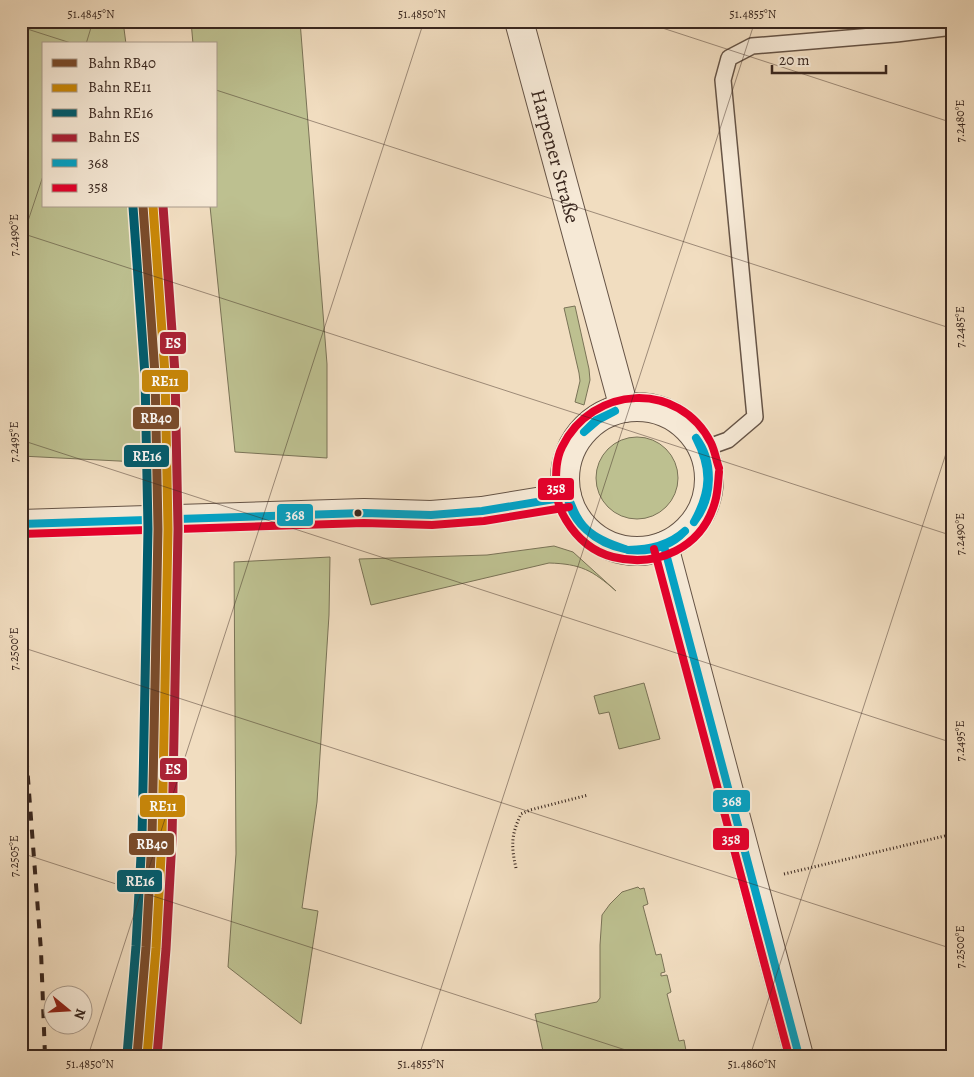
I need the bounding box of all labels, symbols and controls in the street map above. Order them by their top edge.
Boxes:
text: 51.4845°N [67,6,115,22]
text: 51.4850°N [398,6,446,22]
text: 51.4855°N [730,6,777,22]
legend [42,42,218,208]
scale bar [772,42,885,74]
text: 20 m [779,50,810,70]
text: Bahn RB40 [88,53,156,73]
text: Bahn RE11 [88,77,151,97]
street label: Harpener Straße [524,86,586,226]
text: 7.2480°E [952,100,968,142]
text: Bahn RE16 [88,103,153,123]
text: Bahn ES [88,127,140,147]
text: 368 [88,153,108,173]
text: 358 [88,177,108,197]
text: 7.2490°E [6,214,22,256]
text: 7.2485°E [952,306,968,348]
line badge: ES [159,331,187,355]
text: ES [165,334,181,353]
line badge: RE11 [141,369,189,393]
text: RE11 [151,372,179,391]
line badge: RB40 [132,406,180,430]
text: RB40 [140,409,172,428]
text: 7.2495°E [6,421,22,463]
line badge: RE16 [123,444,170,468]
text: RE16 [133,447,162,466]
line badge: 358 [537,477,575,501]
text: 358 [547,479,566,498]
line badge: 368 [276,503,314,527]
text: 368 [285,506,305,525]
unlabelled marker [353,508,363,518]
text: 7.2490°E [952,513,968,555]
text: 7.2500°E [6,627,22,671]
text: 7.2495°E [952,720,968,762]
line badge: ES [159,757,188,781]
text: ES [165,760,181,779]
line badge: 368 [712,789,751,813]
text: 368 [722,792,742,811]
line badge: RE11 [139,794,186,818]
text: RE11 [149,797,177,816]
line badge: 358 [712,827,750,851]
text: 358 [722,830,741,849]
line badge: RB40 [128,832,175,856]
text: 7.2505°E [6,835,22,877]
text: RB40 [136,835,168,854]
line badge: RE16 [116,869,163,893]
text: RE16 [126,872,155,891]
text: 7.2500°E [952,925,968,969]
north arrow [42,984,92,1034]
text: N [69,1006,90,1022]
text: 51.4850°N [66,1056,114,1072]
text: 51.4855°N [398,1056,445,1072]
text: 51.4860°N [728,1056,777,1072]

